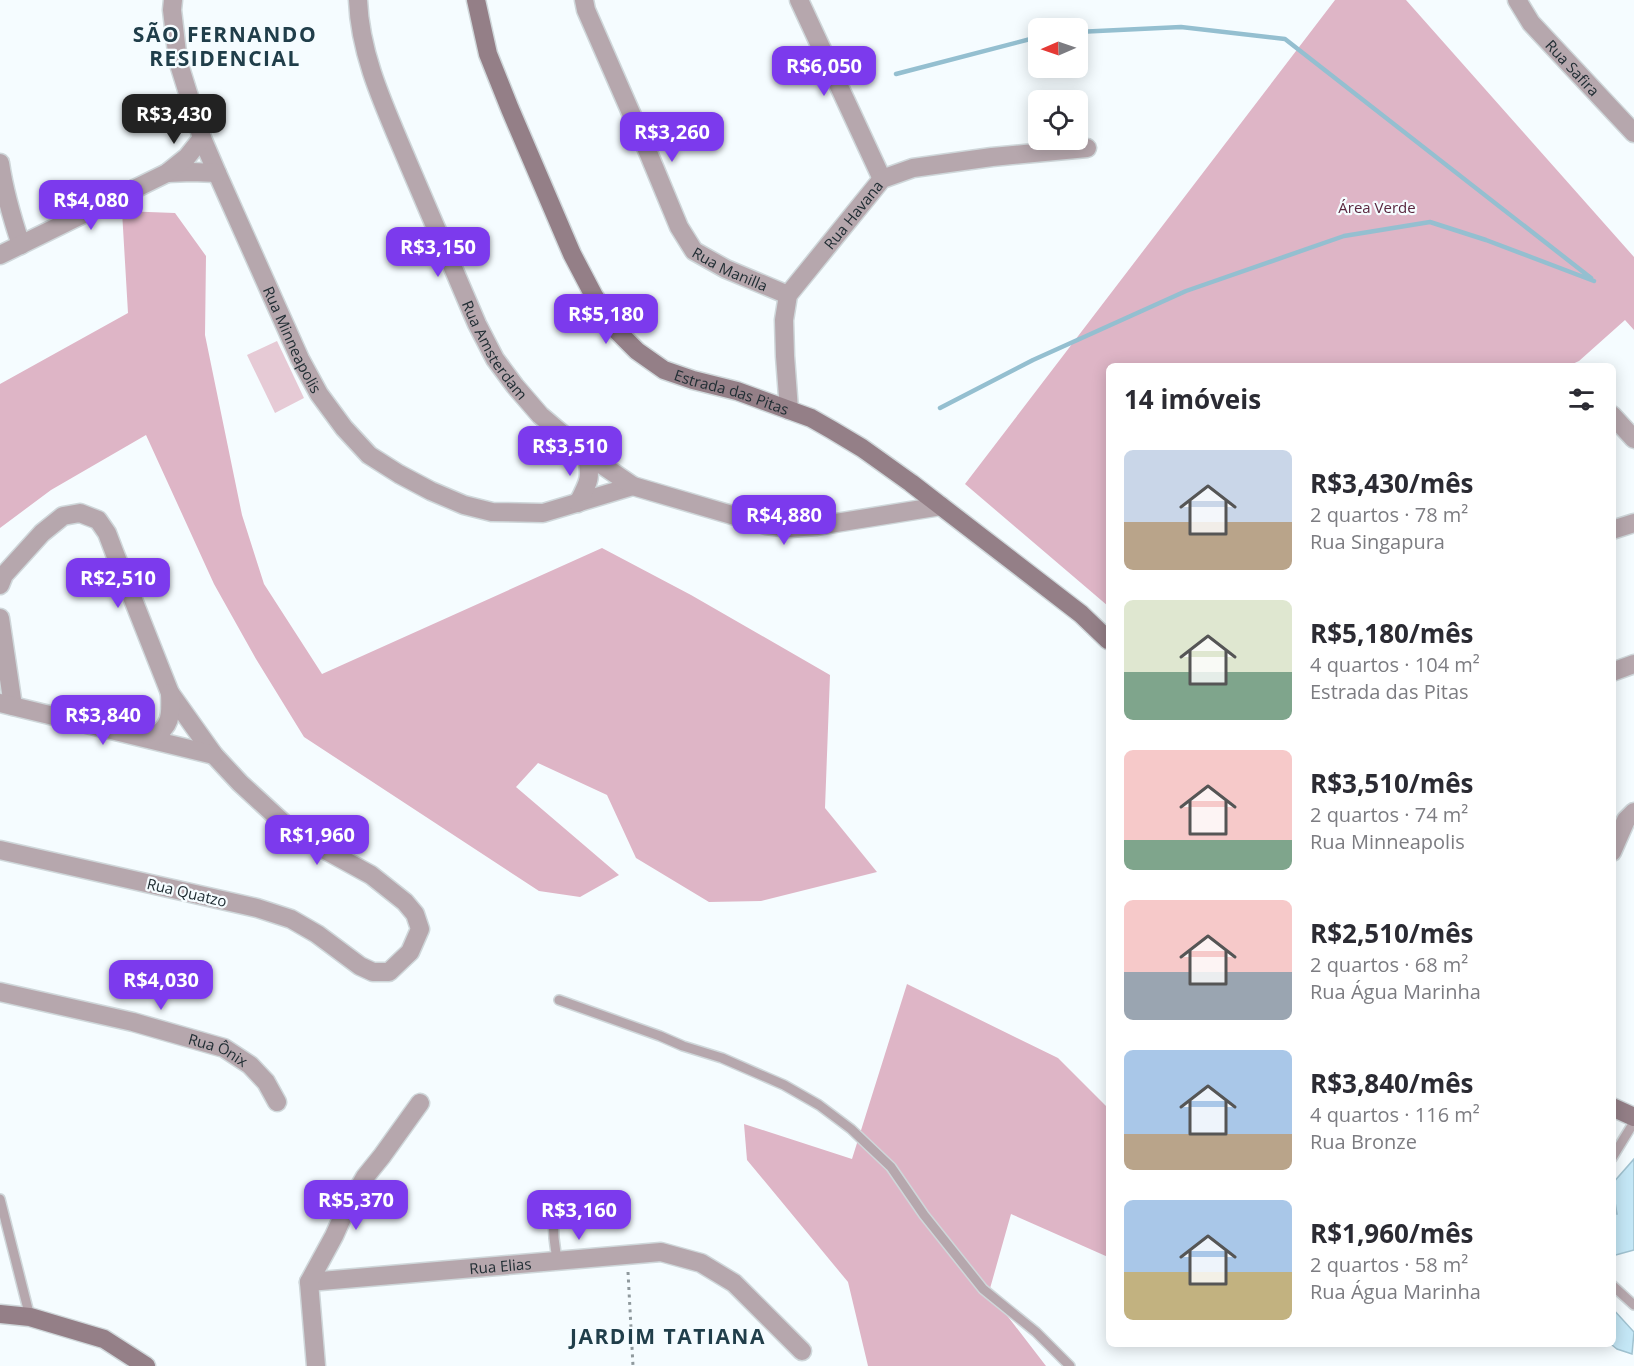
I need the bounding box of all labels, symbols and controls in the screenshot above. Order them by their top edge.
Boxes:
north arrow [1028,18,1088,78]
map controls [1028,18,1088,150]
district label: SÃO FERNANDO RESIDENCIAL [133,20,317,72]
street label: Rua Safira [1541,35,1604,100]
pin: R$6,050 [769,46,879,97]
text: R$6,050 [786,52,862,79]
button: locate [1028,90,1088,150]
pin: R$3,430 [119,94,229,145]
text: R$3,430 [136,100,212,127]
pin: R$3,260 [617,112,727,163]
text: R$3,260 [634,118,710,145]
street label: Rua Havana [819,176,887,253]
pin: R$4,080 [36,180,146,231]
text: R$4,080 [53,186,129,213]
park label: Área Verde [1338,197,1416,217]
pin: R$3,150 [383,227,493,278]
text: R$3,150 [400,233,476,260]
street label: Rua Manilla [689,242,771,295]
street label: Rua Minneapolis [259,283,327,397]
pin: R$5,180 [551,294,661,345]
street label: Rua Amsterdam [458,297,532,404]
text: R$5,180 [568,300,644,327]
street label: Estrada das Pitas [672,364,792,419]
text: 14 imóveis [1124,381,1261,417]
icon: filters [1565,383,1598,416]
pin: R$3,510 [515,426,625,477]
text: R$3,510 [532,432,608,459]
text: R$3,430/mês [1310,465,1473,501]
icon: home [1172,474,1244,546]
pin: R$4,880 [729,495,839,546]
text: R$4,880 [746,501,822,528]
text: 2 quartos · 78 m² [1310,501,1468,528]
text: Rua Singapura [1310,528,1445,555]
pin: R$2,510 [63,558,173,609]
text: R$2,510 [80,564,156,591]
text: R$5,180/mês [1310,615,1473,651]
icon: home [1172,624,1244,696]
text: 4 quartos · 104 m² [1310,651,1480,678]
text: Estrada das Pitas [1310,678,1469,705]
pin: R$3,840 [48,695,158,746]
text: R$3,840 [65,701,141,728]
text: R$3,510/mês [1310,765,1473,801]
icon: home [1172,774,1244,846]
text: 2 quartos · 74 m² [1310,801,1468,828]
pin: R$1,960 [262,815,372,866]
text: R$1,960 [279,821,355,848]
text: Rua Minneapolis [1310,828,1465,855]
street label: Rua Quatzo [145,873,229,911]
text: R$2,510/mês [1310,915,1473,951]
icon: home [1172,924,1244,996]
text: 2 quartos · 68 m² [1310,951,1468,978]
pin: R$4,030 [106,960,216,1011]
text: R$4,030 [123,966,199,993]
text: Rua Água Marinha [1310,978,1481,1005]
street label: Rua Ônix [186,1028,252,1071]
text: R$3,840/mês [1310,1065,1473,1101]
icon: home [1172,1074,1244,1146]
text: 4 quartos · 116 m² [1310,1101,1480,1128]
text: Rua Bronze [1310,1128,1417,1155]
pin: R$5,370 [301,1180,411,1231]
text: R$5,370 [318,1186,394,1213]
pin: R$3,160 [524,1190,634,1241]
text: R$3,160 [541,1196,617,1223]
text: R$1,960/mês [1310,1215,1473,1251]
icon: home [1172,1224,1244,1296]
text: 2 quartos · 58 m² [1310,1251,1468,1278]
street label: Rua Elias [468,1253,532,1278]
text: Rua Água Marinha [1310,1278,1481,1305]
district label: JARDIM TATIANA [568,1322,766,1350]

